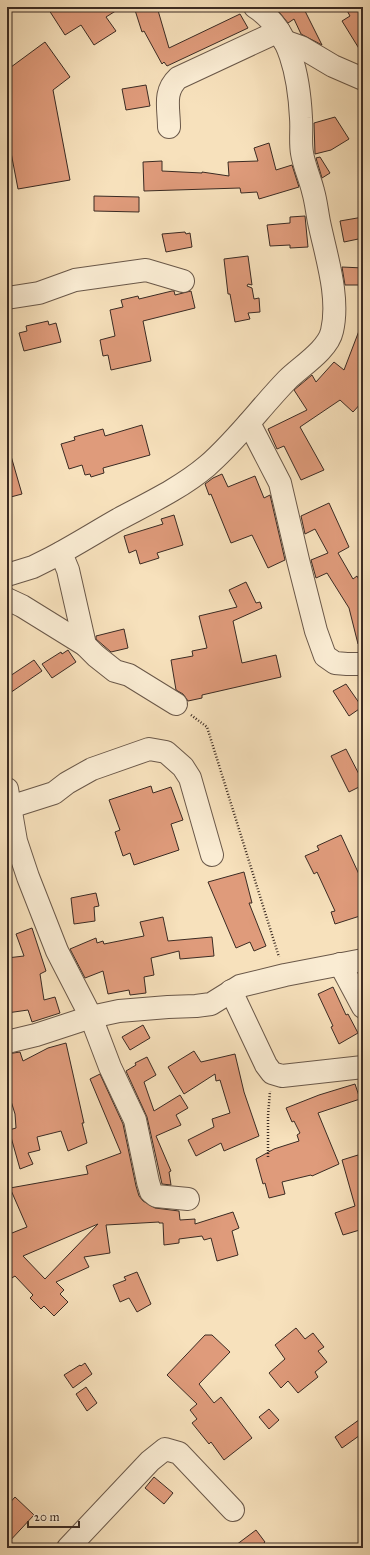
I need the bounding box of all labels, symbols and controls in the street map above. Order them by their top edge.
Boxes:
scale bar [28,1503,79,1529]
text: 20 m [34,1510,60,1524]

